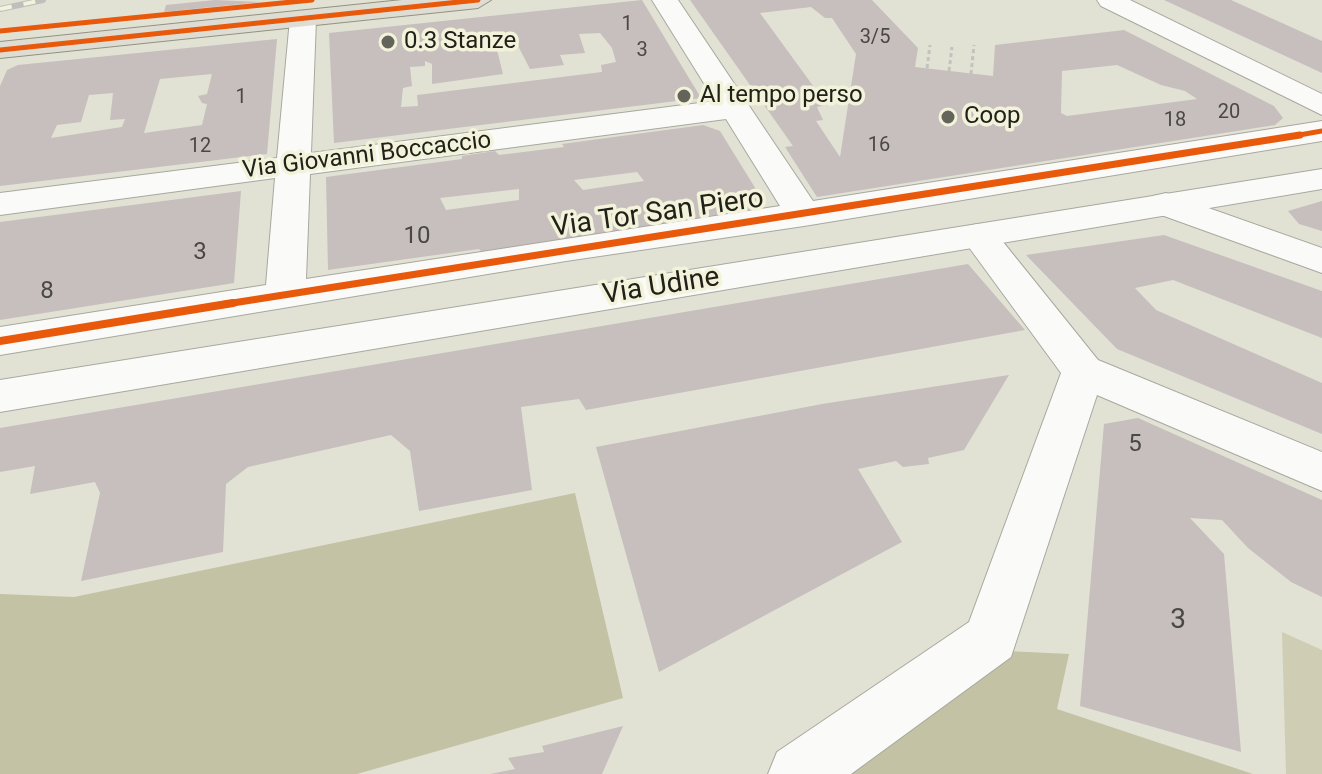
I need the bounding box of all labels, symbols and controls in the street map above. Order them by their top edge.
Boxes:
house number: 1 [621,13,633,37]
house number: 3/5 [860,26,890,50]
place label: 0.3 Stanze [404,28,516,56]
marker: 0.3 Stanze [379,33,397,51]
house number: 3 [636,39,648,63]
place label: Al tempo perso [700,82,863,110]
house number: 1 [235,86,247,110]
marker: Al tempo perso [675,87,693,105]
house number: 20 [1218,101,1240,125]
place label: Coop [964,103,1020,131]
marker: Coop [939,108,957,126]
house number: 18 [1164,109,1186,133]
street label: Via Giovanni Boccaccio [241,126,493,186]
house number: 16 [868,134,890,158]
house number: 12 [189,135,211,159]
street label: Via Tor San Piero [550,183,766,245]
house number: 10 [404,223,430,251]
house number: 3 [193,239,207,267]
street label: Via Udine [600,261,722,313]
house number: 8 [40,278,54,306]
house number: 5 [1128,431,1142,459]
house number: 3 [1170,604,1186,638]

